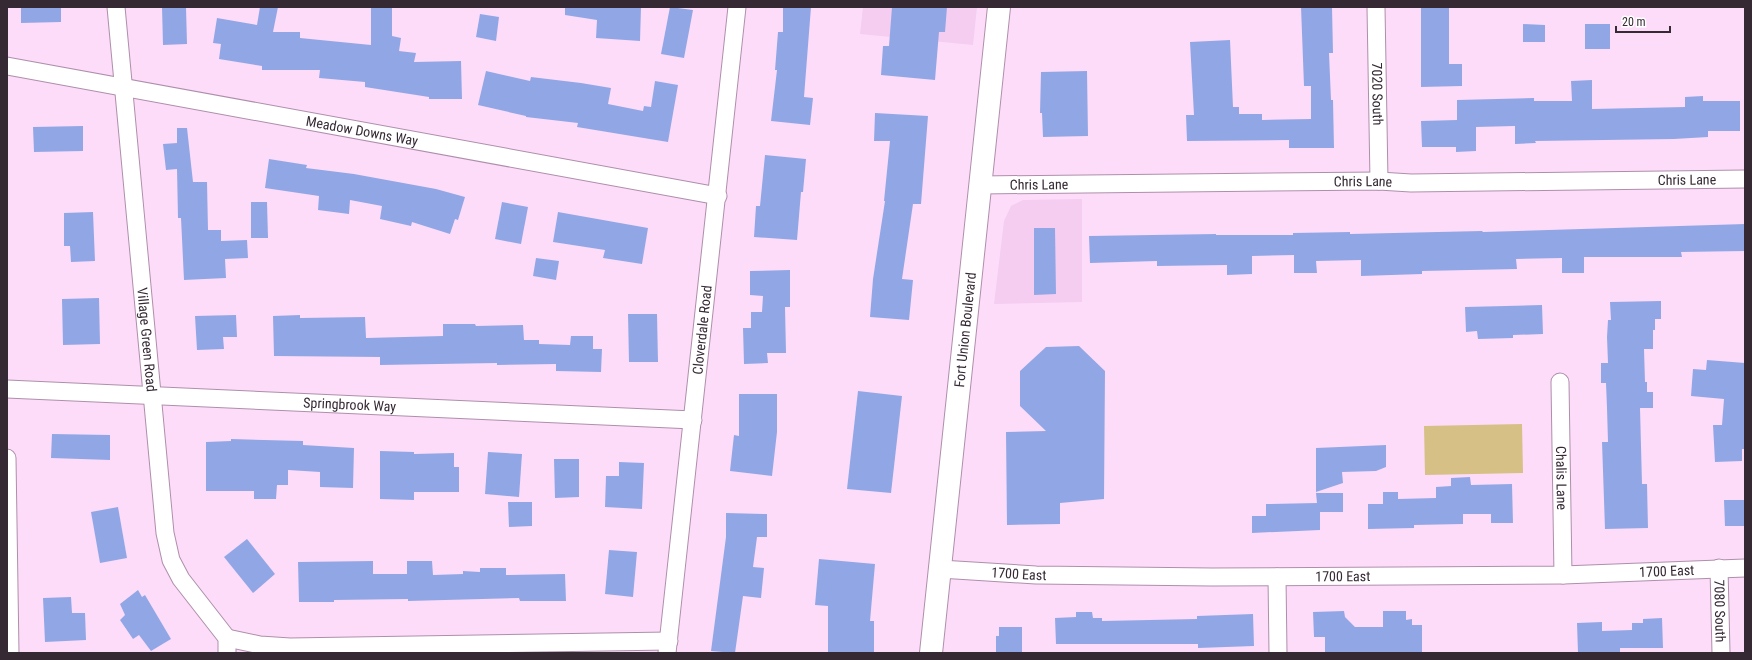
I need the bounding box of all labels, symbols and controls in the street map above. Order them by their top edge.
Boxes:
scale bar [1616,8,1670,34]
text: 20 m [1622,15,1646,29]
street label: 7020 South [1369,62,1386,126]
street label: Meadow Downs Way [305,113,420,149]
street label: Chris Lane [1658,171,1717,188]
street label: Chris Lane [1334,173,1393,190]
street label: Chris Lane [1010,176,1069,193]
street label: Fort Union Boulevard [951,272,979,388]
street label: Cloverdale Road [689,285,715,375]
street label: Village Green Road [134,287,160,392]
street label: Springbrook Way [303,394,397,415]
street label: Chalis Lane [1553,446,1570,511]
street label: 1700 East [1639,562,1695,580]
street label: 1700 East [991,564,1046,583]
street label: 1700 East [1315,568,1370,584]
street label: 7080 South [1711,579,1729,643]

